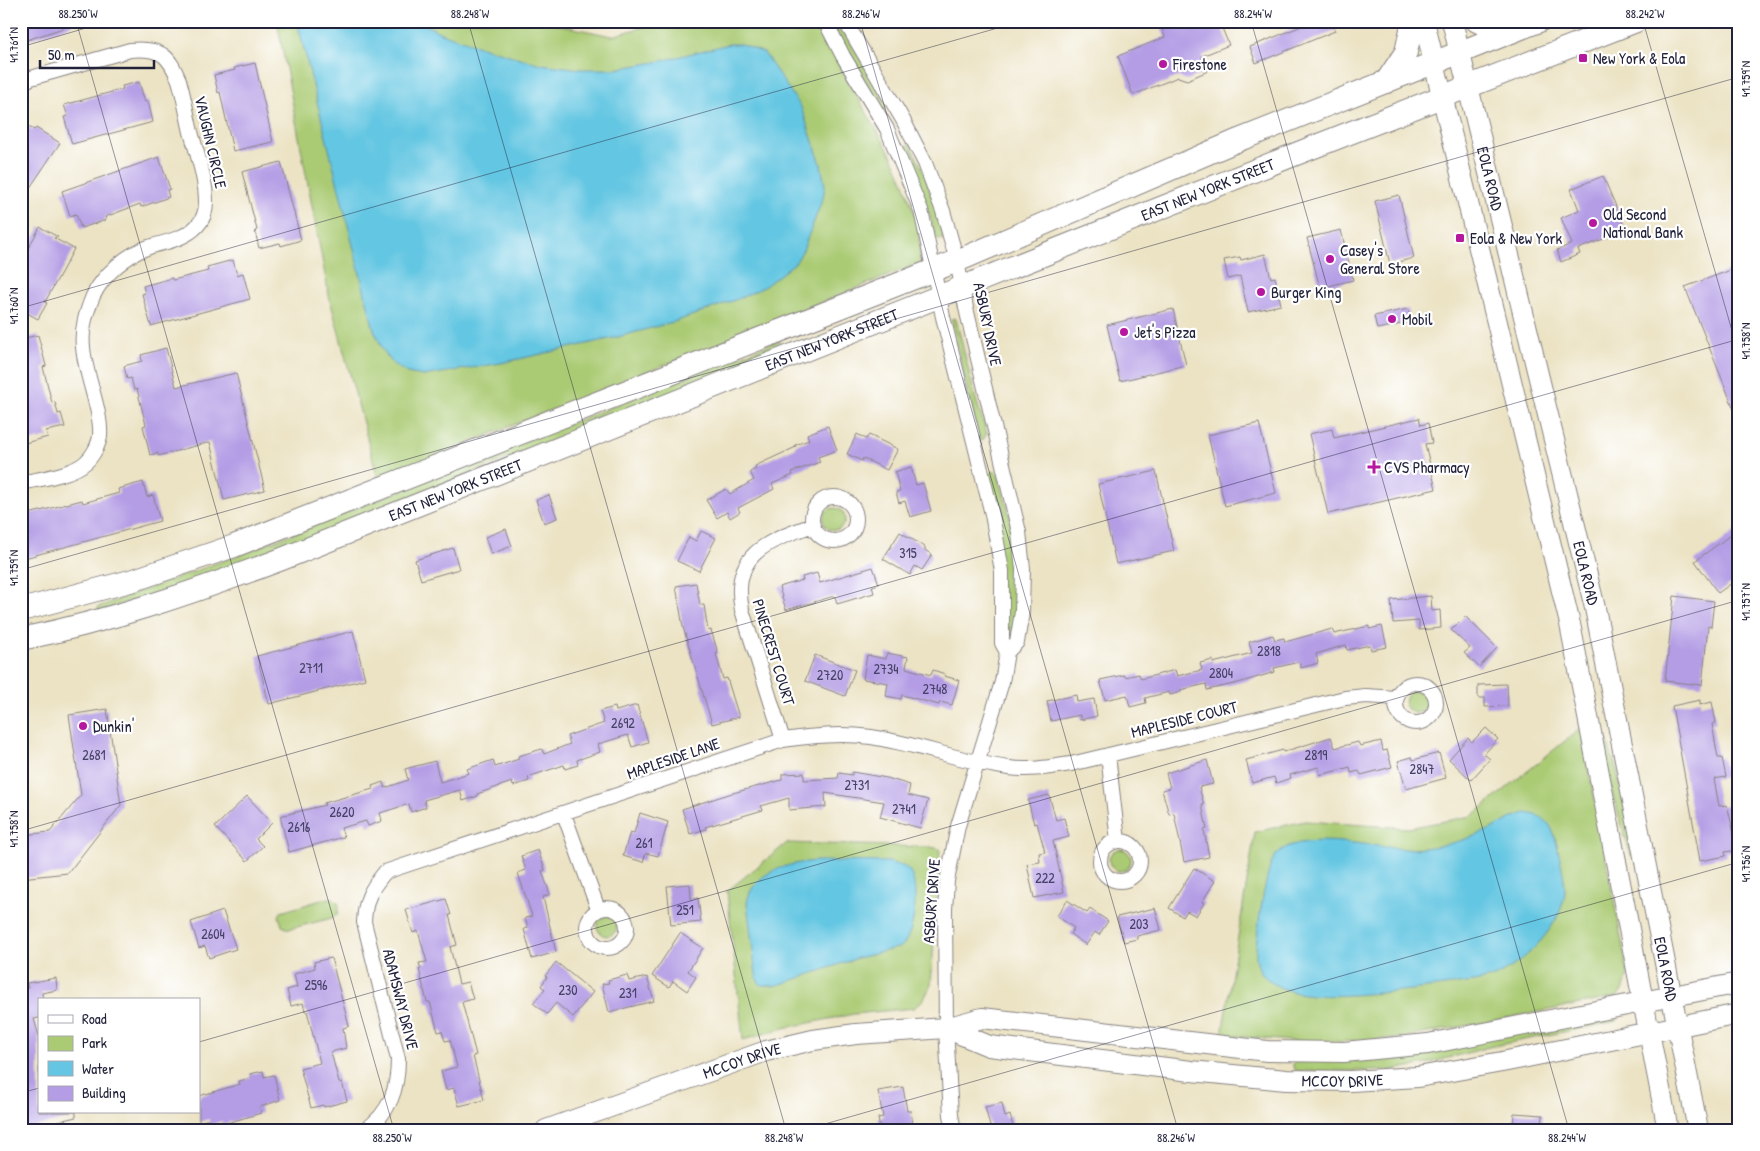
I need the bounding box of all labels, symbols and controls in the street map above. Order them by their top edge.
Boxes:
text: 88.250°W [58,5,98,22]
text: 88.248°W [451,5,490,22]
text: 88.246°W [842,5,881,22]
text: 88.244°W [1234,5,1272,22]
text: 88.242°W [1626,5,1665,22]
text: 41.761°N [5,27,22,63]
scale bar [40,38,154,70]
text: 50 m [48,44,75,65]
place label: New York & Eola [1593,47,1685,69]
marker: New York & Eola [1577,52,1589,64]
place label: Firestone [1172,53,1227,75]
marker: Firestone [1157,58,1169,70]
text: 41.759°N [1737,61,1754,97]
street label: VAUGHN CIRCLE [190,93,232,191]
street label: EOLA ROAD [1472,144,1509,213]
street label: EAST NEW YORK STREET [1138,153,1278,226]
place label: Old Second National Bank [1603,203,1683,243]
marker: Old Second National Bank [1587,217,1599,229]
place label: Eola & New York [1470,227,1563,249]
marker: Eola & New York [1454,232,1466,244]
place label: Casey's General Store [1340,239,1420,279]
marker: Casey's General Store [1324,253,1336,265]
street label: ASBURY DRIVE [968,280,1008,368]
place label: Burger King [1271,281,1341,303]
marker: Burger King [1255,286,1267,298]
text: 41.760°N [5,288,22,324]
street label: EAST NEW YORK STREET [762,303,902,376]
place label: Mobil [1402,308,1433,330]
marker: Mobil [1386,313,1398,325]
place label: Jet's Pizza [1134,321,1196,343]
text: 41.758°N [1737,323,1754,359]
marker: Jet's Pizza [1118,326,1130,338]
street label: EAST NEW YORK STREET [386,453,526,526]
place label: CVS Pharmacy [1384,456,1470,478]
marker: CVS Pharmacy [1368,461,1380,473]
street label: EOLA ROAD [1568,539,1605,607]
house number: 315 [899,543,917,562]
text: 41.759°N [5,550,22,586]
text: 41.757°N [1737,583,1754,621]
street label: PINECREST COURT [747,596,801,708]
house number: 2818 [1257,641,1281,660]
house number: 2711 [299,658,323,677]
house number: 2734 [873,659,899,678]
house number: 2804 [1209,663,1233,682]
house number: 2720 [817,665,843,684]
house number: 2748 [923,679,947,698]
street label: MAPLESIDE COURT [1129,695,1240,743]
house number: 2692 [611,713,635,732]
place label: Dunkin' [93,715,134,737]
marker: Dunkin' [77,720,89,732]
street label: MAPLESIDE LANE [624,732,722,784]
house number: 2681 [82,745,106,764]
house number: 2819 [1305,745,1327,764]
house number: 2847 [1410,759,1434,778]
house number: 2731 [845,775,869,794]
house number: 2741 [892,799,916,818]
house number: 2620 [330,802,354,821]
text: 41.758°N [5,811,22,847]
house number: 2616 [288,817,311,836]
house number: 261 [635,833,653,852]
text: 41.756°N [1737,846,1754,882]
street label: ASBURY DRIVE [917,858,945,944]
house number: 222 [1035,868,1055,887]
house number: 251 [676,900,694,919]
house number: 203 [1129,914,1149,933]
house number: 2604 [201,924,225,943]
street label: EOLA ROAD [1649,935,1683,1003]
street label: ADAMSWAY DRIVE [378,946,424,1052]
house number: 2596 [304,975,328,994]
house number: 230 [558,980,578,999]
house number: 231 [619,983,637,1002]
legend [38,998,200,1114]
text: Road [82,1008,107,1029]
text: Park [82,1032,107,1053]
street label: MCCOY DRIVE [700,1037,783,1084]
text: Water [82,1058,114,1079]
street label: MCCOY DRIVE [1302,1068,1384,1092]
text: Building [82,1082,126,1103]
text: 88.250°W [372,1129,412,1146]
text: 88.248°W [765,1129,804,1146]
text: 88.246°W [1157,1129,1196,1146]
text: 88.244°W [1548,1129,1586,1146]

